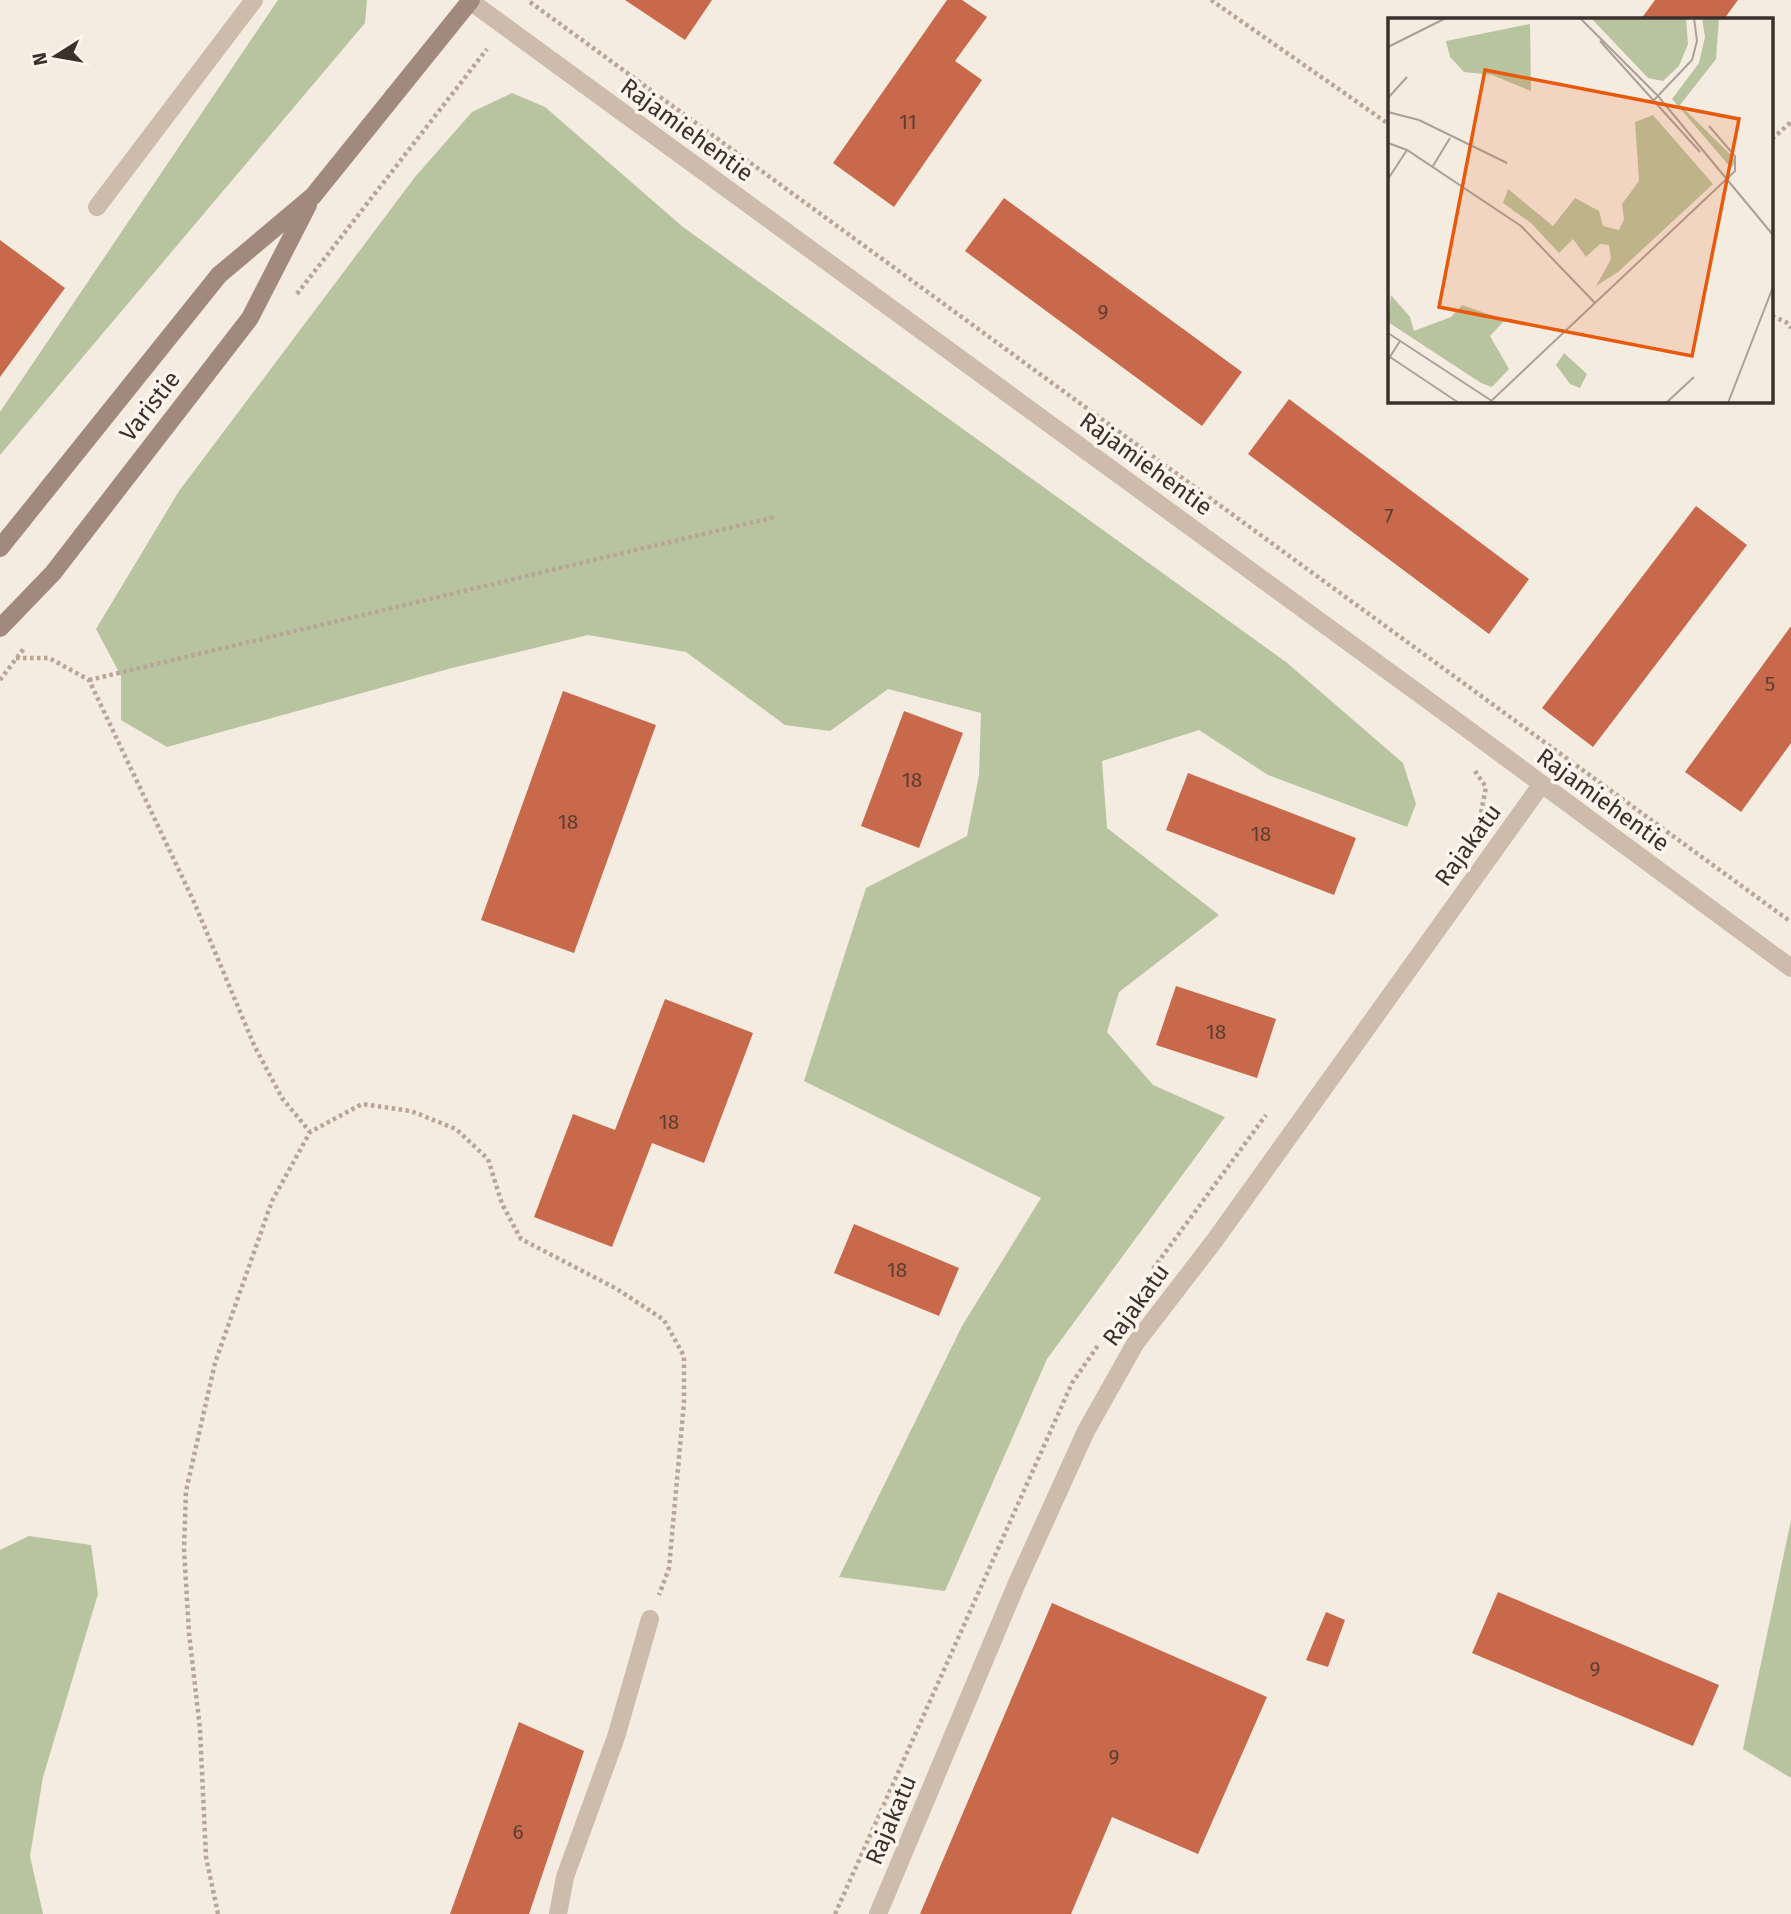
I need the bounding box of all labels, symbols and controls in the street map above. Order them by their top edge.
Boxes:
inset map [1388,18,1774,402]
north arrow [21,21,91,91]
text: N [27,51,52,68]
street label: Rajamiehentie [615,73,759,187]
house number: 11 [899,109,917,135]
house number: 9 [1097,299,1109,325]
street label: Varistie [114,365,186,447]
street label: Rajamiehentie [1074,407,1218,521]
house number: 7 [1384,503,1394,529]
house number: 5 [1765,671,1775,697]
street label: Rajamiehentie [1531,743,1675,857]
house number: 18 [902,767,922,793]
street label: Rajakatu [1429,799,1507,891]
house number: 18 [558,809,578,835]
house number: 18 [1251,821,1271,847]
house number: 18 [1206,1019,1226,1045]
house number: 18 [659,1109,679,1135]
house number: 18 [887,1257,907,1283]
street label: Rajakatu [1097,1259,1175,1351]
house number: 9 [1589,1656,1601,1682]
house number: 9 [1108,1744,1120,1770]
street label: Rajakatu [860,1771,922,1869]
house number: 6 [512,1819,524,1845]

